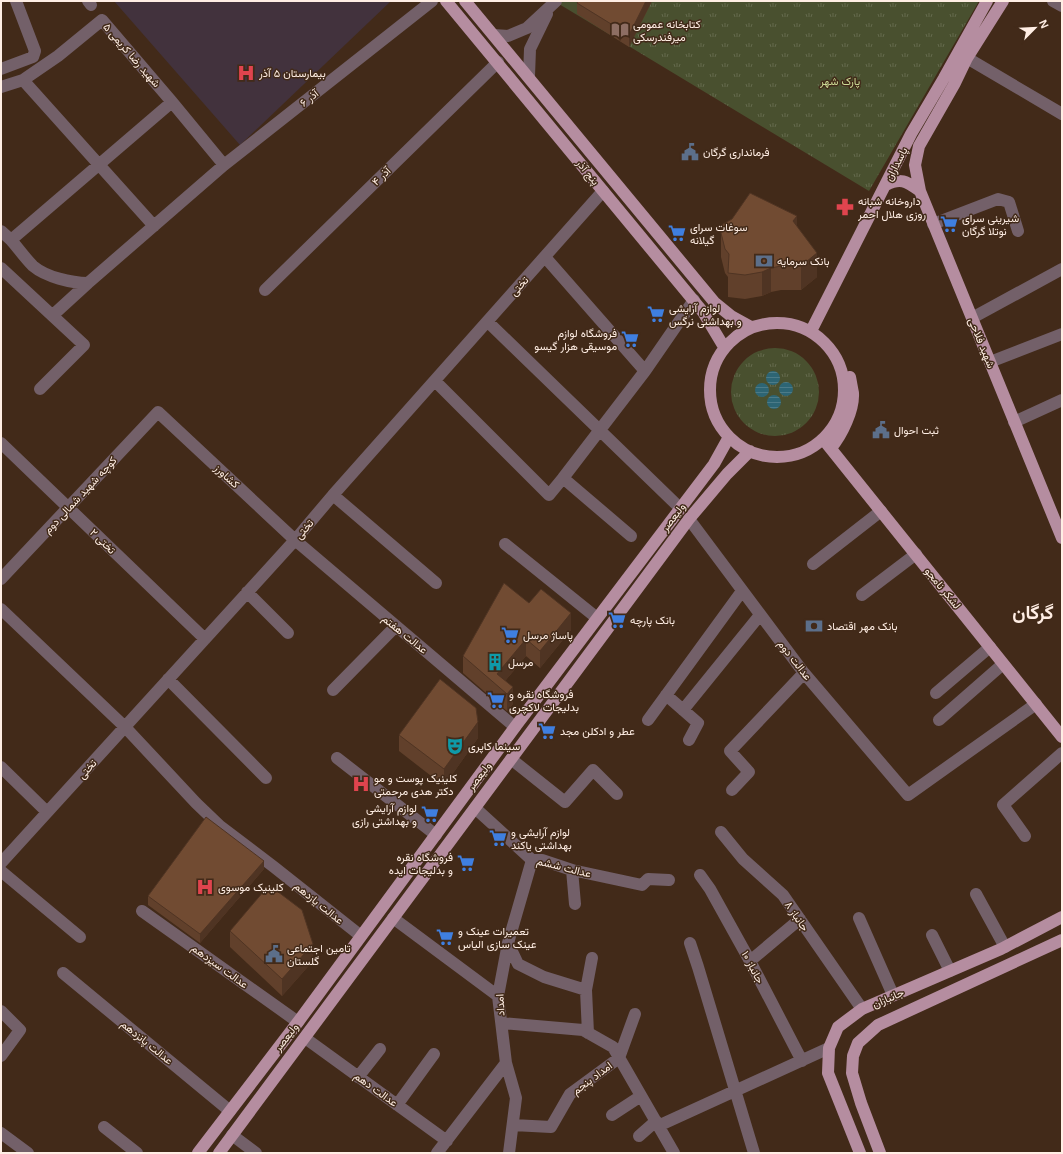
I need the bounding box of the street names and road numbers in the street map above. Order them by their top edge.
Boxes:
street label: شهید رضا کریمی ۵ [100,21,163,90]
street label: آذر ۶ [297,86,322,110]
street label: پاسداران [882,145,911,184]
street label: پنج آذر [572,156,602,188]
street label: آذر ۴ [369,163,394,188]
street label: تختی [507,273,532,299]
street label: شهید فلاحی [966,316,998,371]
street label: کوچه شهید شمالی دوم [41,454,120,537]
street label: کشاورز [211,461,242,491]
street label: ولیعصر [658,501,688,535]
street label: تختی [292,516,317,542]
street label: تختی ۲ [87,526,119,557]
street label: لشکر نامجو [922,565,963,612]
street label: عدالت هفتم [379,612,430,658]
street label: عدالت دوم [774,638,814,684]
street label: تختی [75,756,100,782]
street label: ولیعصر [464,760,494,794]
street label: عدالت ششم [535,854,593,882]
street label: عدالت یازدهم [291,880,346,928]
street label: جانباز ۸ [782,899,811,934]
street label: عدالت سیزدهم [188,941,251,992]
street label: ۱۰ جانباز [739,949,766,986]
street label: جانبازان [870,986,906,1011]
street label: امداد [493,994,507,1016]
street label: عدالت پانزدهم [117,1017,176,1068]
street label: ولیعصر [271,1021,301,1055]
street label: امداد پنجم [570,1059,615,1098]
street label: عدالت دهم [351,1069,400,1110]

